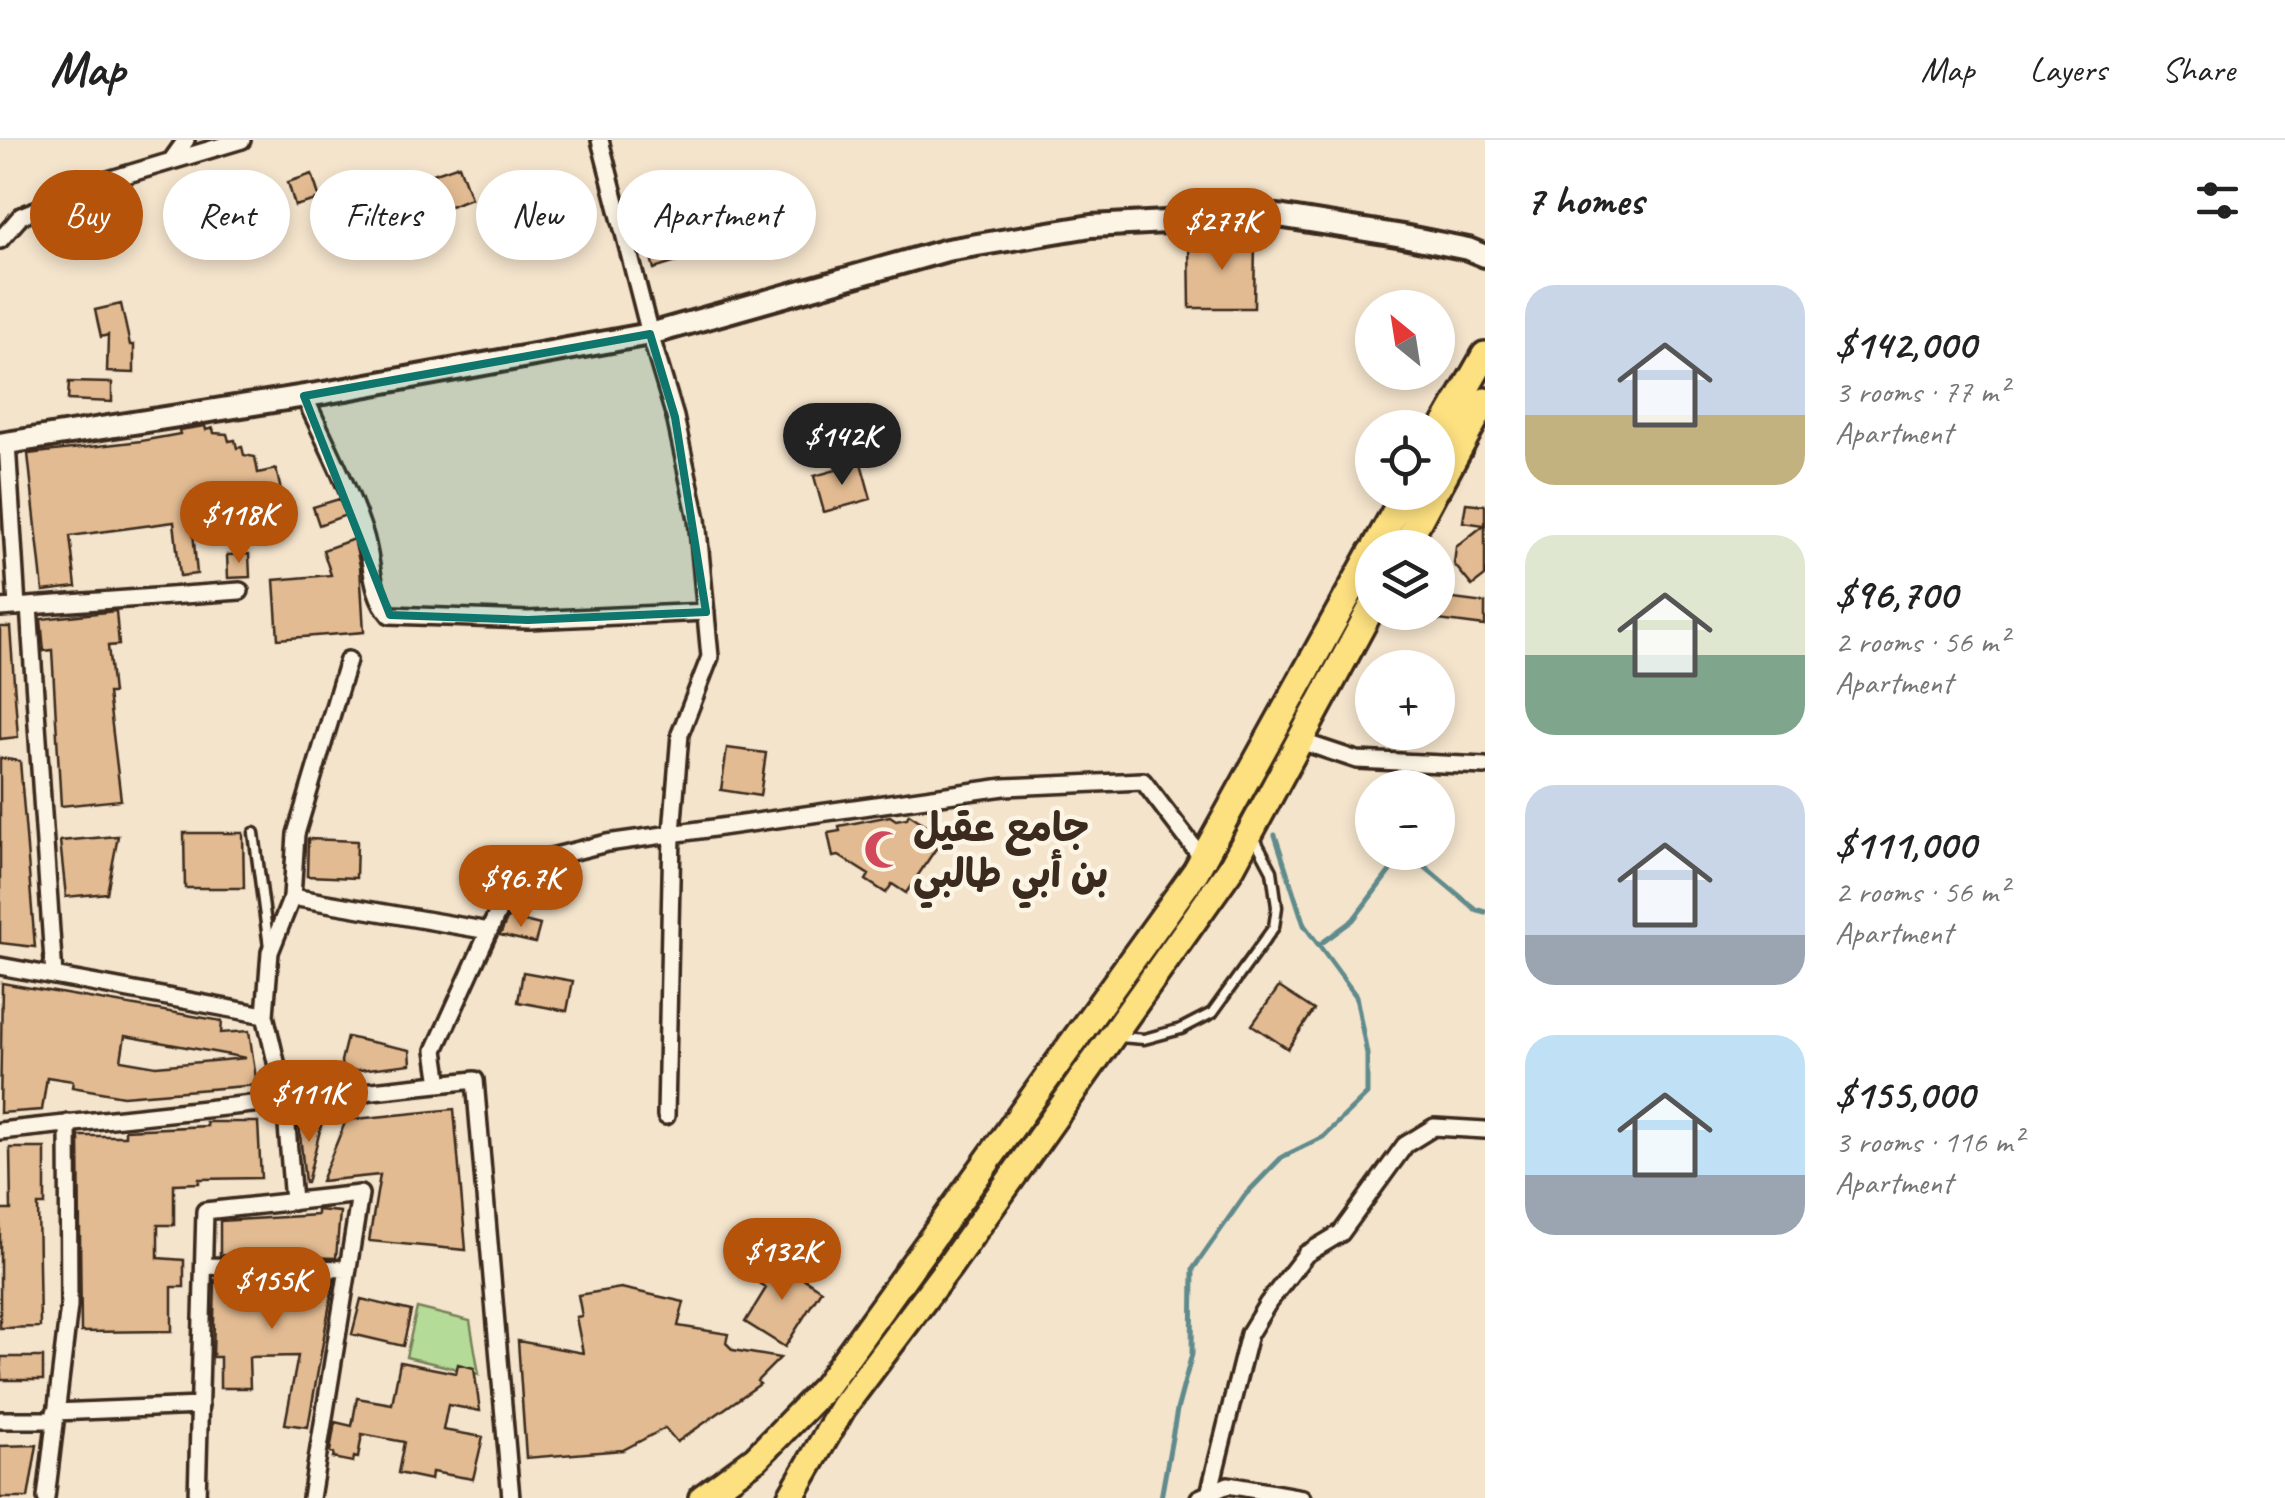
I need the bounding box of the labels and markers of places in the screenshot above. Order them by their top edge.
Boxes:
pin: $277K [1152,188,1292,273]
pin: $142K [772,403,912,488]
pin: $118K [169,481,309,566]
place label: جامع عقيل بن أبي طالبي [913,803,1108,909]
mosque icon: جامع عقيل بن أبي طالبي [862,829,904,871]
pin: $96.7K [440,845,602,930]
pin: $111K [239,1060,379,1145]
pin: $132K [712,1218,852,1303]
pin: $155K [202,1247,342,1332]

